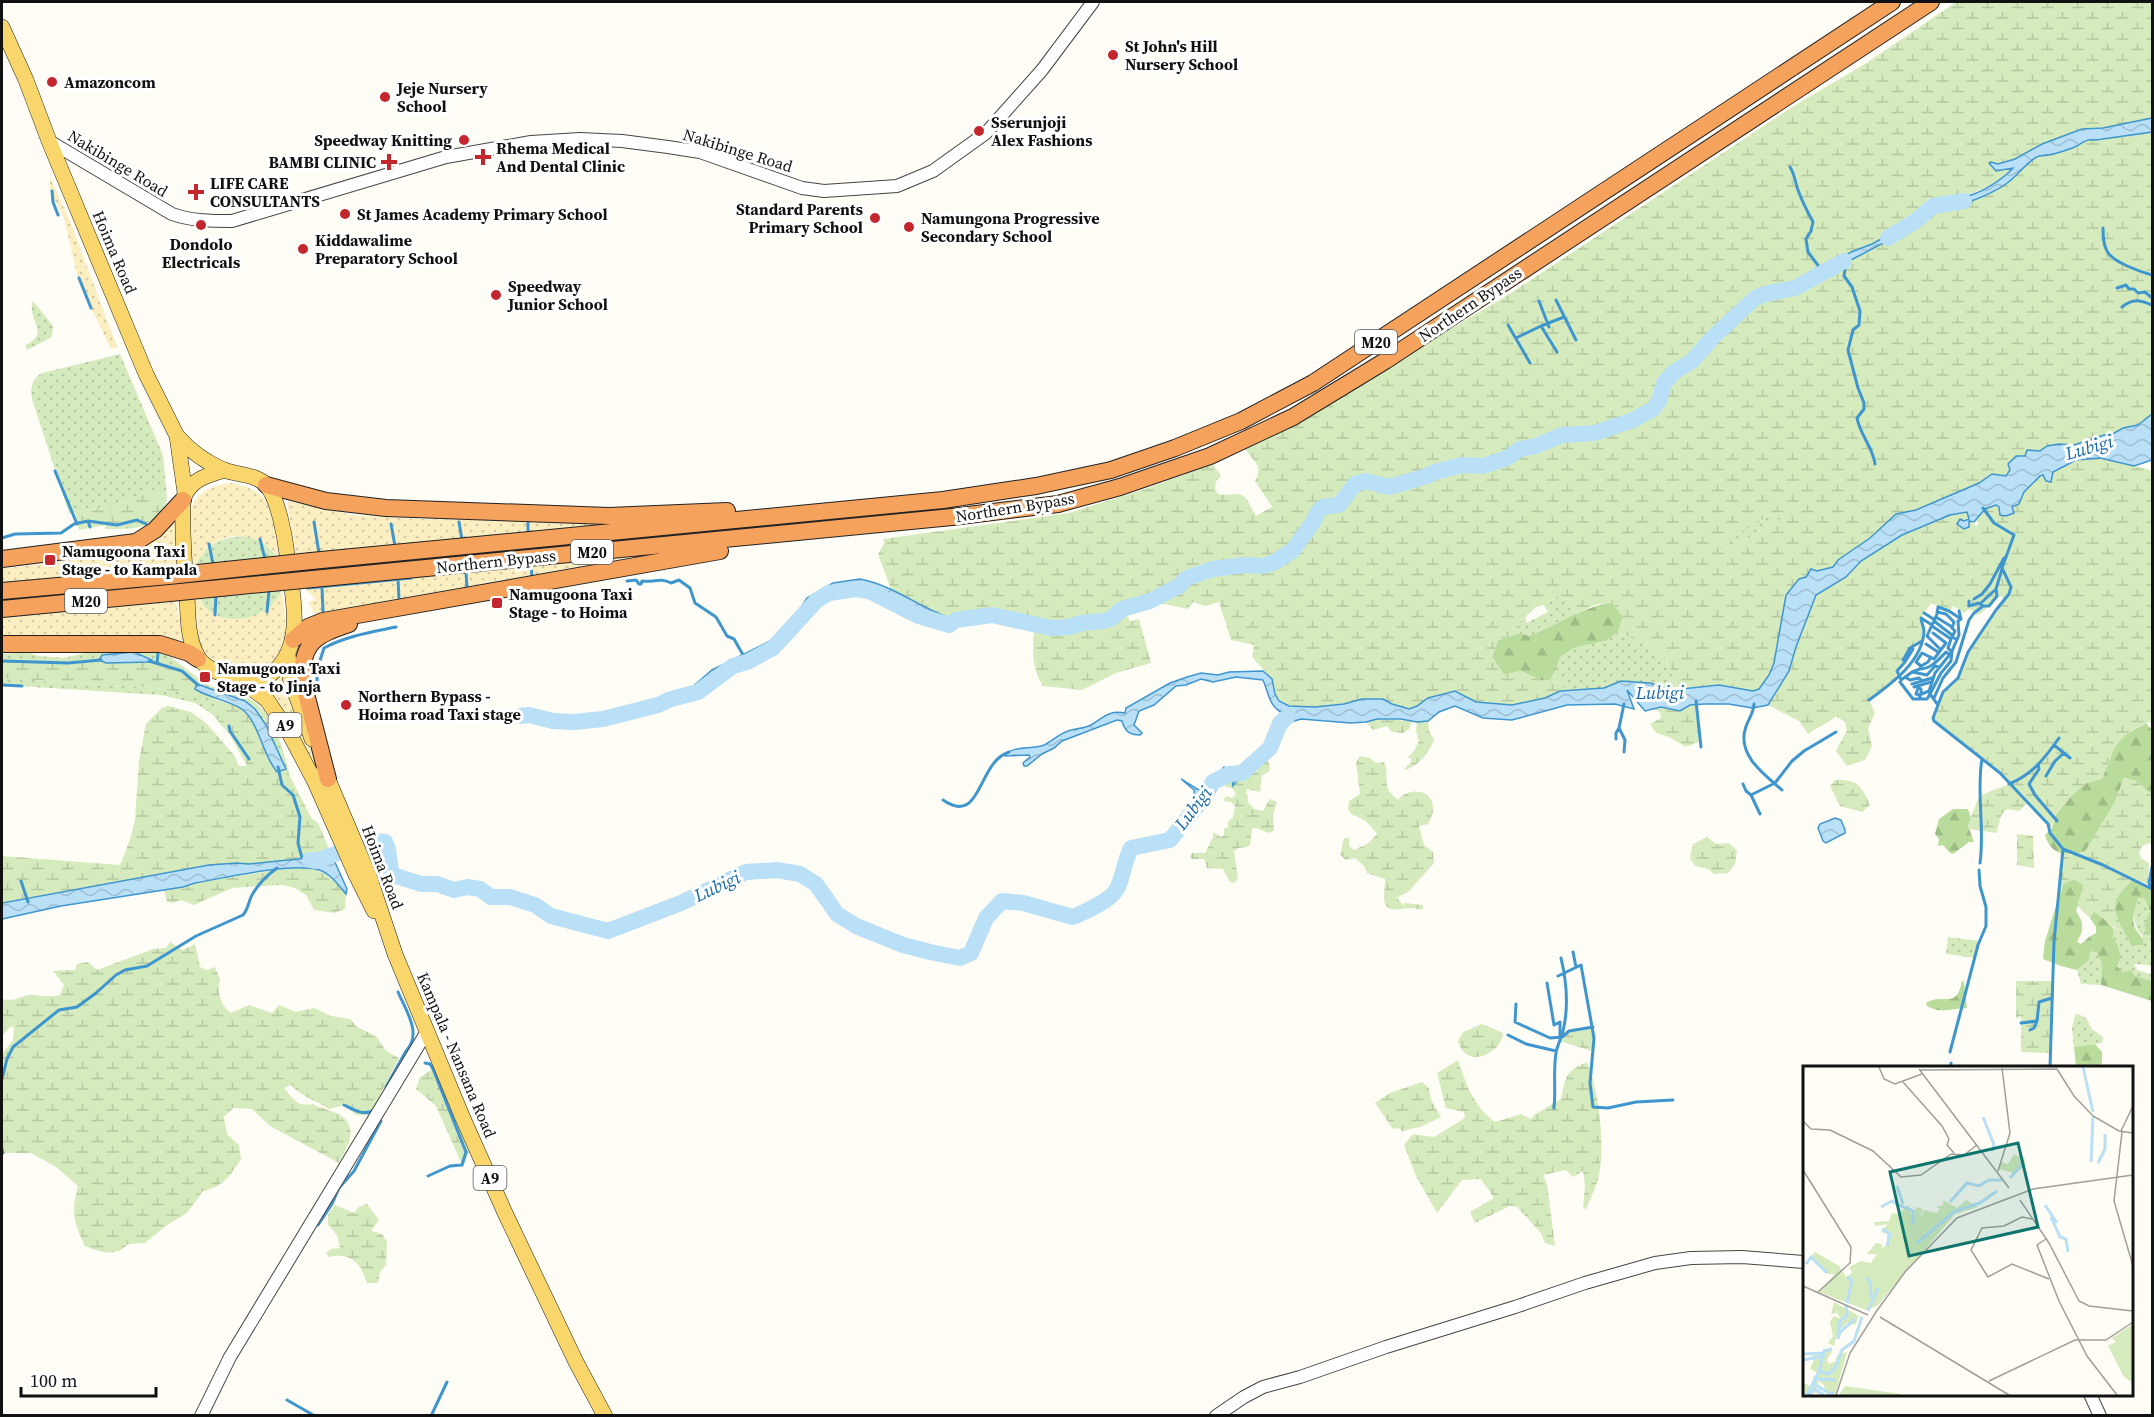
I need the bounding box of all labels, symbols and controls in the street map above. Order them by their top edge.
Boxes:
place label: St John's Hill Nursery School [1125,35,1238,75]
marker: St John's Hill Nursery School [1106,48,1120,62]
place label: Amazoncom [64,71,156,93]
marker: Amazoncom [45,75,59,89]
place label: Jeje Nursery School [396,77,488,117]
marker: Jeje Nursery School [378,90,392,104]
place label: Sserunjoji Alex Fashions [991,111,1092,151]
street label: Nakibinge Road [681,123,795,177]
street label: Nakibinge Road [64,124,172,202]
marker: Sserunjoji Alex Fashions [972,124,986,138]
place label: Speedway Knitting [314,129,452,151]
marker: Speedway Knitting [457,133,471,147]
place label: Rhema Medical And Dental Clinic [496,137,625,177]
marker: Rhema Medical And Dental Clinic [474,148,492,166]
place label: BAMBI CLINIC [268,151,376,173]
marker: BAMBI CLINIC [380,153,398,171]
place label: LIFE CARE CONSULTANTS [210,172,320,212]
marker: LIFE CARE CONSULTANTS [187,183,205,201]
place label: Standard Parents Primary School [736,198,863,238]
place label: St James Academy Primary School [357,203,608,225]
street label: Hoima Road [88,207,142,297]
marker: St James Academy Primary School [338,207,352,221]
place label: Namungona Progressive Secondary School [921,207,1100,247]
marker: Standard Parents Primary School [868,211,882,225]
marker: Dondolo Electricals [194,218,208,232]
marker: Namungona Progressive Secondary School [902,220,916,234]
place label: Kiddawalime Preparatory School [315,229,458,269]
place label: Dondolo Electricals [162,233,240,273]
marker: Kiddawalime Preparatory School [296,242,310,256]
street label: Northern Bypass [1414,261,1526,347]
place label: Speedway Junior School [507,275,608,315]
marker: Speedway Junior School [489,288,503,302]
road number: M20 [1355,330,1397,354]
water label: Lubigi [2061,428,2116,466]
street label: Northern Bypass [954,487,1076,527]
place label: Namugoona Taxi Stage - to Kampala [62,540,198,580]
road number: M20 [571,540,613,564]
street label: Northern Bypass [435,544,557,578]
marker: Namugoona Taxi Stage - to Kampala [43,553,57,567]
place label: Namugoona Taxi Stage - to Hoima [509,583,632,623]
road number: M20 [65,589,107,613]
marker: Namugoona Taxi Stage - to Hoima [490,596,504,610]
place label: Namugoona Taxi Stage - to Jinja [217,657,340,697]
marker: Namugoona Taxi Stage - to Jinja [198,670,212,684]
water label: Lubigi [1635,680,1685,705]
place label: Northern Bypass - Hoima road Taxi stage [358,685,521,725]
marker: Northern Bypass - Hoima road Taxi stage [339,698,353,712]
road number: A9 [268,713,302,737]
water label: Lubigi [1168,781,1218,836]
street label: Hoima Road [357,822,409,912]
water label: Lubigi [689,864,745,908]
street label: Kampala - Nansana Road [412,969,502,1141]
inset map [1803,1066,2133,1396]
road number: A9 [474,1166,506,1190]
scale bar [21,1360,156,1398]
text: 100 m [30,1368,77,1393]

